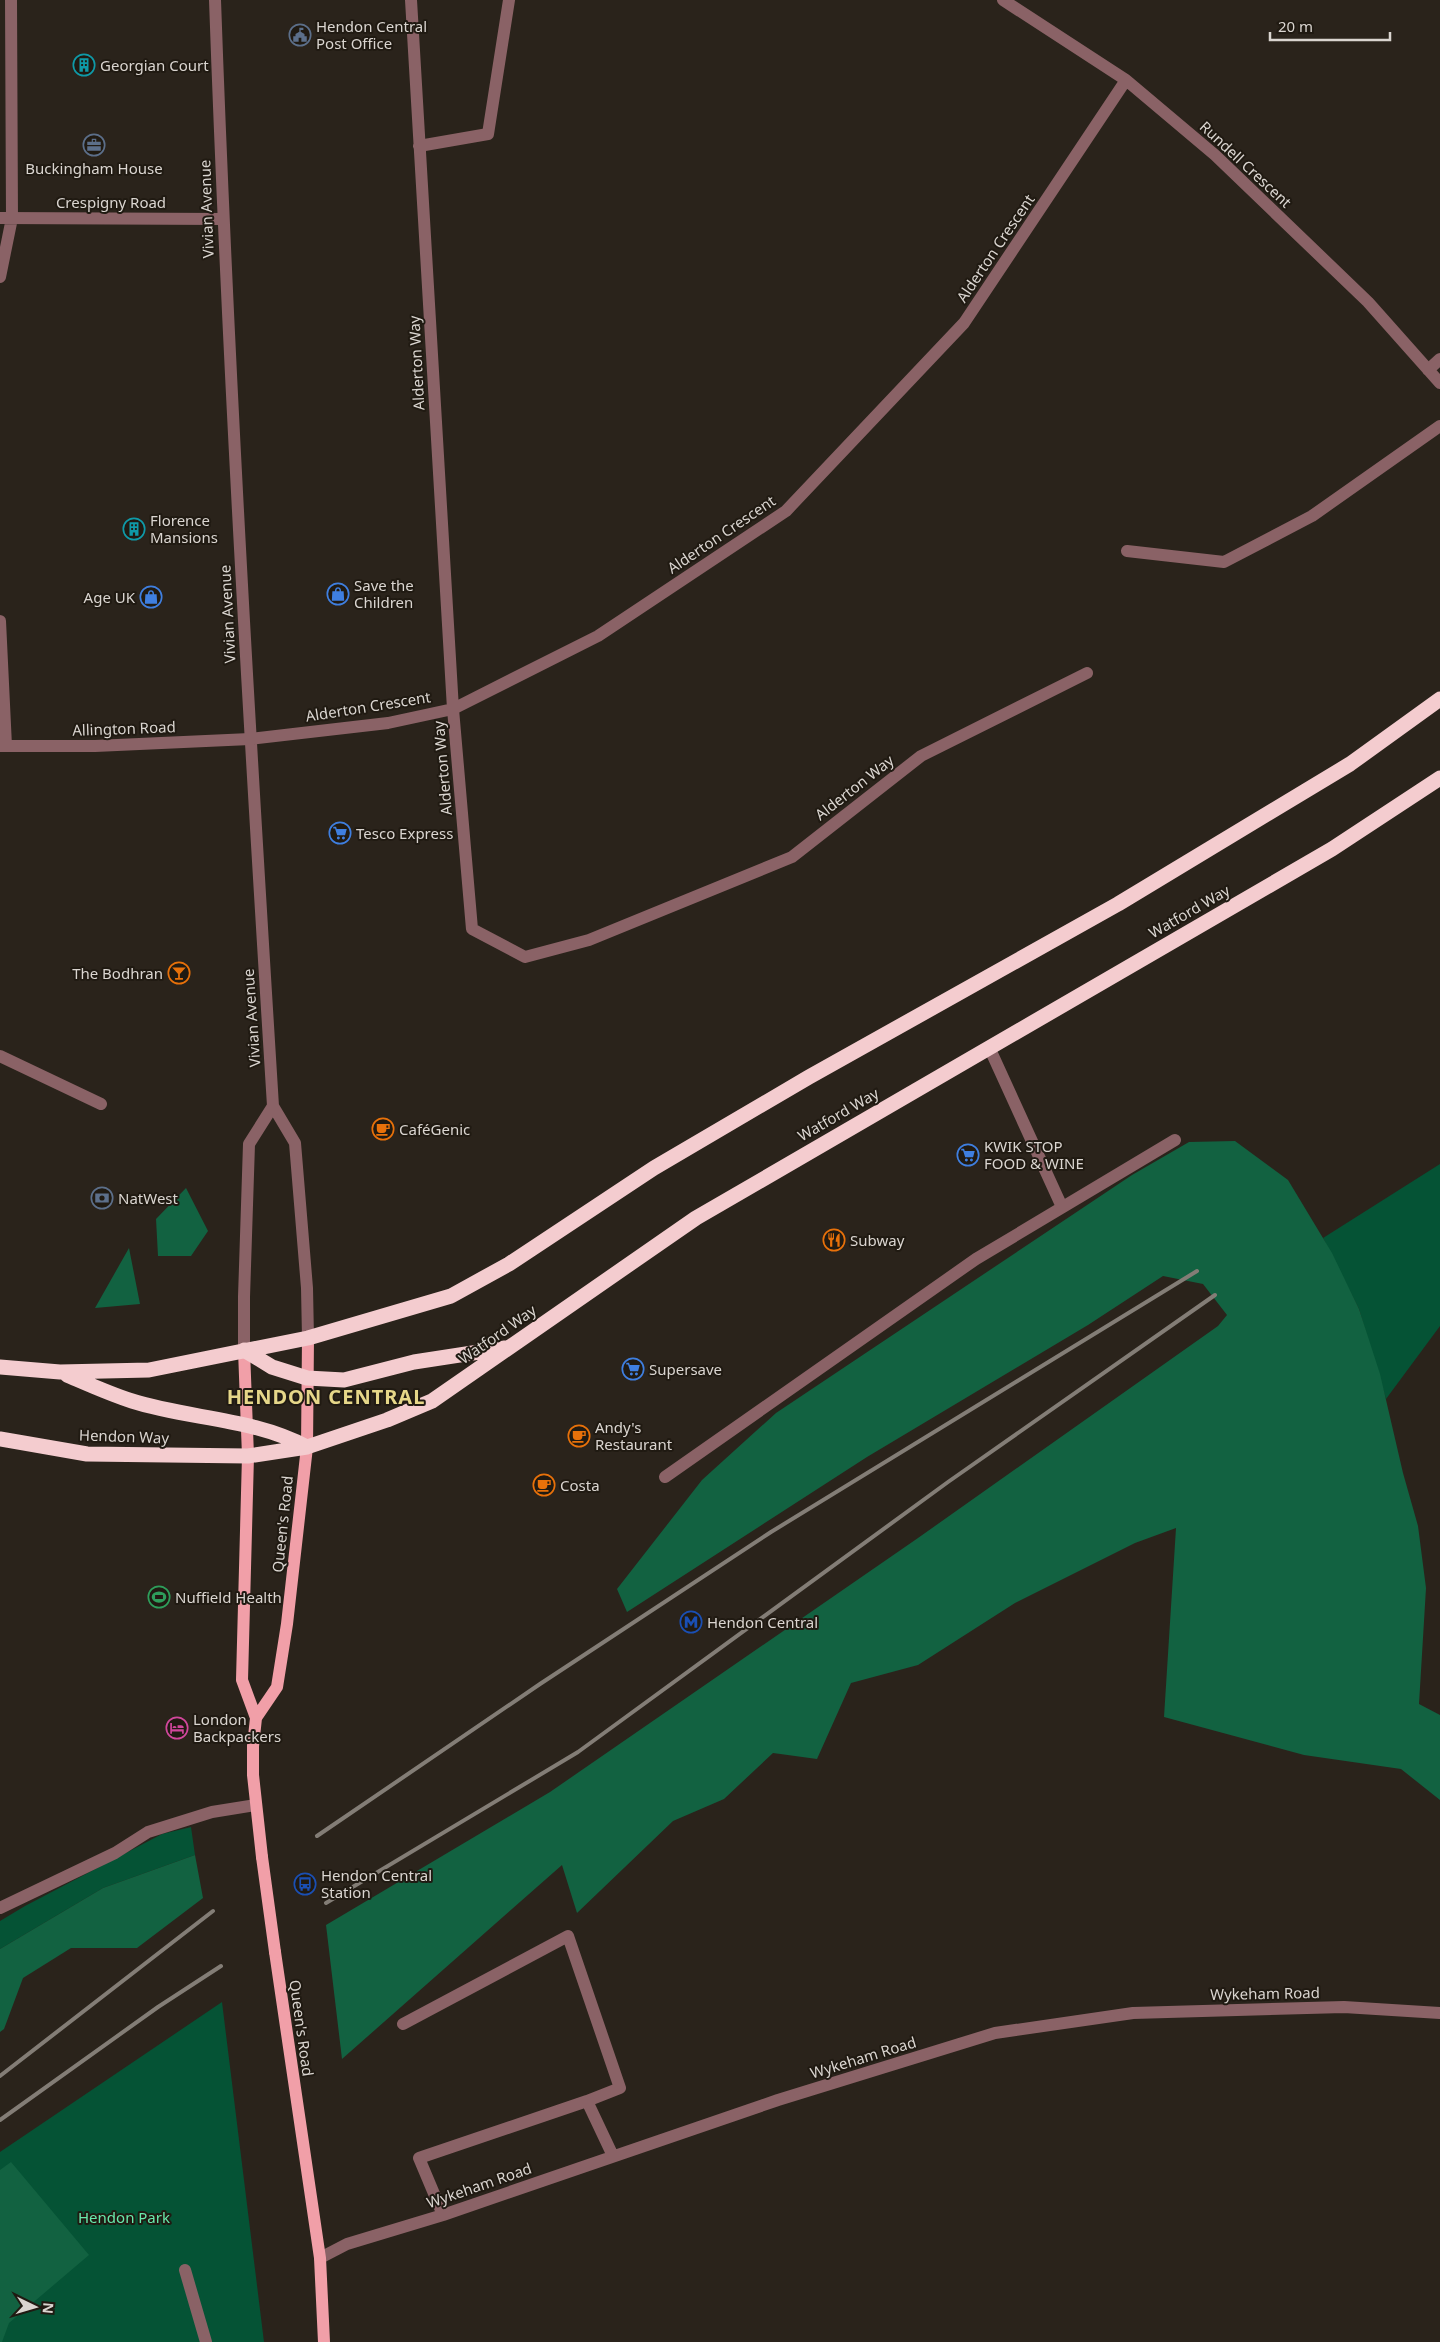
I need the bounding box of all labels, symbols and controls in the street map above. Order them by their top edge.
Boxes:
scale bar [1270,10,1390,42]
place label: Hendon Central Post Office [316,16,427,53]
text: 20 m [1278,16,1313,36]
public building icon: Hendon Central Post Office [288,23,312,47]
building icon: Georgian Court [72,53,96,77]
place label: Georgian Court [100,55,209,75]
street label: Rundell Crescent [1196,116,1297,212]
office icon: Buckingham House [82,133,106,157]
place label: Buckingham House [25,158,163,178]
street label: Vivian Avenue [194,159,218,259]
street label: Alderton Crescent [951,190,1039,306]
street label: Crespigny Road [56,192,166,212]
street label: Alderton Way [404,315,428,411]
street label: Alderton Crescent [663,490,779,578]
place label: Florence Mansions [150,510,218,547]
building icon: Florence Mansions [122,517,146,541]
street label: Vivian Avenue [214,564,240,664]
place label: Save the Children [354,575,414,612]
shop icon: Save the Children [326,582,350,606]
shop icon: Age UK [139,585,163,609]
place label: Age UK [84,587,136,607]
street label: Alderton Crescent [304,686,433,726]
street label: Allington Road [72,716,176,740]
street label: Alderton Way [428,720,456,816]
street label: Alderton Way [811,750,898,824]
supermarket icon: Tesco Express [328,821,352,845]
place label: Tesco Express [356,823,453,843]
street label: Watford Way [1145,880,1233,942]
bar icon: The Bodhran [167,961,191,985]
place label: The Bodhran [72,963,163,983]
street label: Vivian Avenue [238,968,264,1068]
street label: Watford Way [794,1083,882,1145]
cafe icon: CaféGenic [371,1117,395,1141]
place label: CaféGenic [399,1119,470,1139]
place label: KWIK STOP FOOD & WINE [984,1136,1084,1173]
supermarket icon: KWIK STOP FOOD & WINE [956,1143,980,1167]
bank icon: NatWest [90,1186,114,1210]
place label: NatWest [118,1188,179,1208]
restaurant icon: Subway [822,1228,846,1252]
place label: Subway [850,1230,905,1250]
street label: Watford Way [454,1300,540,1368]
supermarket icon: Supersave [621,1357,645,1381]
place label: Supersave [649,1359,722,1379]
district label: HENDON CENTRAL [227,1383,425,1410]
place label: Andy's Restaurant [595,1417,673,1454]
street label: Hendon Way [79,1424,170,1448]
cafe icon: Andy's Restaurant [567,1424,591,1448]
cafe icon: Costa [532,1473,556,1497]
street label: Queen's Road [267,1475,297,1573]
place label: Costa [560,1475,600,1495]
sports icon: Nuffield Health [147,1585,171,1609]
place label: Nuffield Health [175,1587,282,1607]
metro station icon: Hendon Central [679,1610,703,1634]
place label: Hendon Central [707,1612,818,1632]
place label: London Backpackers [193,1709,281,1746]
hotel icon: London Backpackers [165,1716,189,1740]
place label: Hendon Central Station [321,1865,432,1902]
bus stop icon: Hendon Central Station [293,1872,317,1896]
street label: Queen's Road [285,1979,319,2077]
street label: Wykeham Road [1210,1982,1320,2004]
street label: Wykeham Road [808,2031,918,2083]
street label: Wykeham Road [424,2158,534,2212]
park label: Hendon Park [78,2207,170,2227]
north arrow [10,2282,60,2332]
text: N [38,2302,58,2315]

